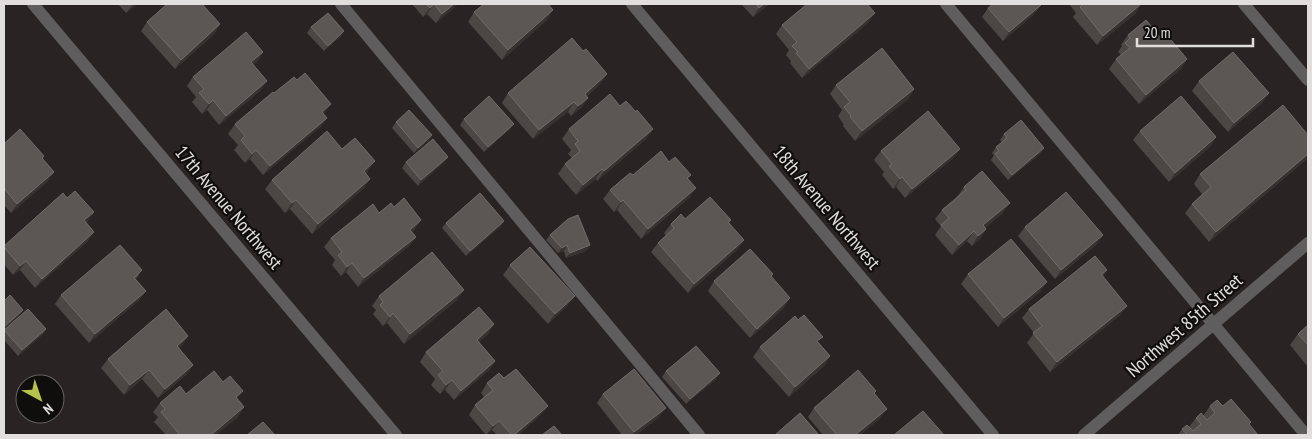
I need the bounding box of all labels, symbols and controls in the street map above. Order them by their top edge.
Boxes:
scale bar [1137,15,1253,47]
text: 20 m [1144,23,1170,42]
street label: 17th Avenue Northwest [170,140,288,274]
street label: 18th Avenue Northwest [768,140,886,274]
street label: Northwest 85th Street [1121,267,1248,382]
north arrow [15,374,65,424]
text: N [40,400,57,418]

